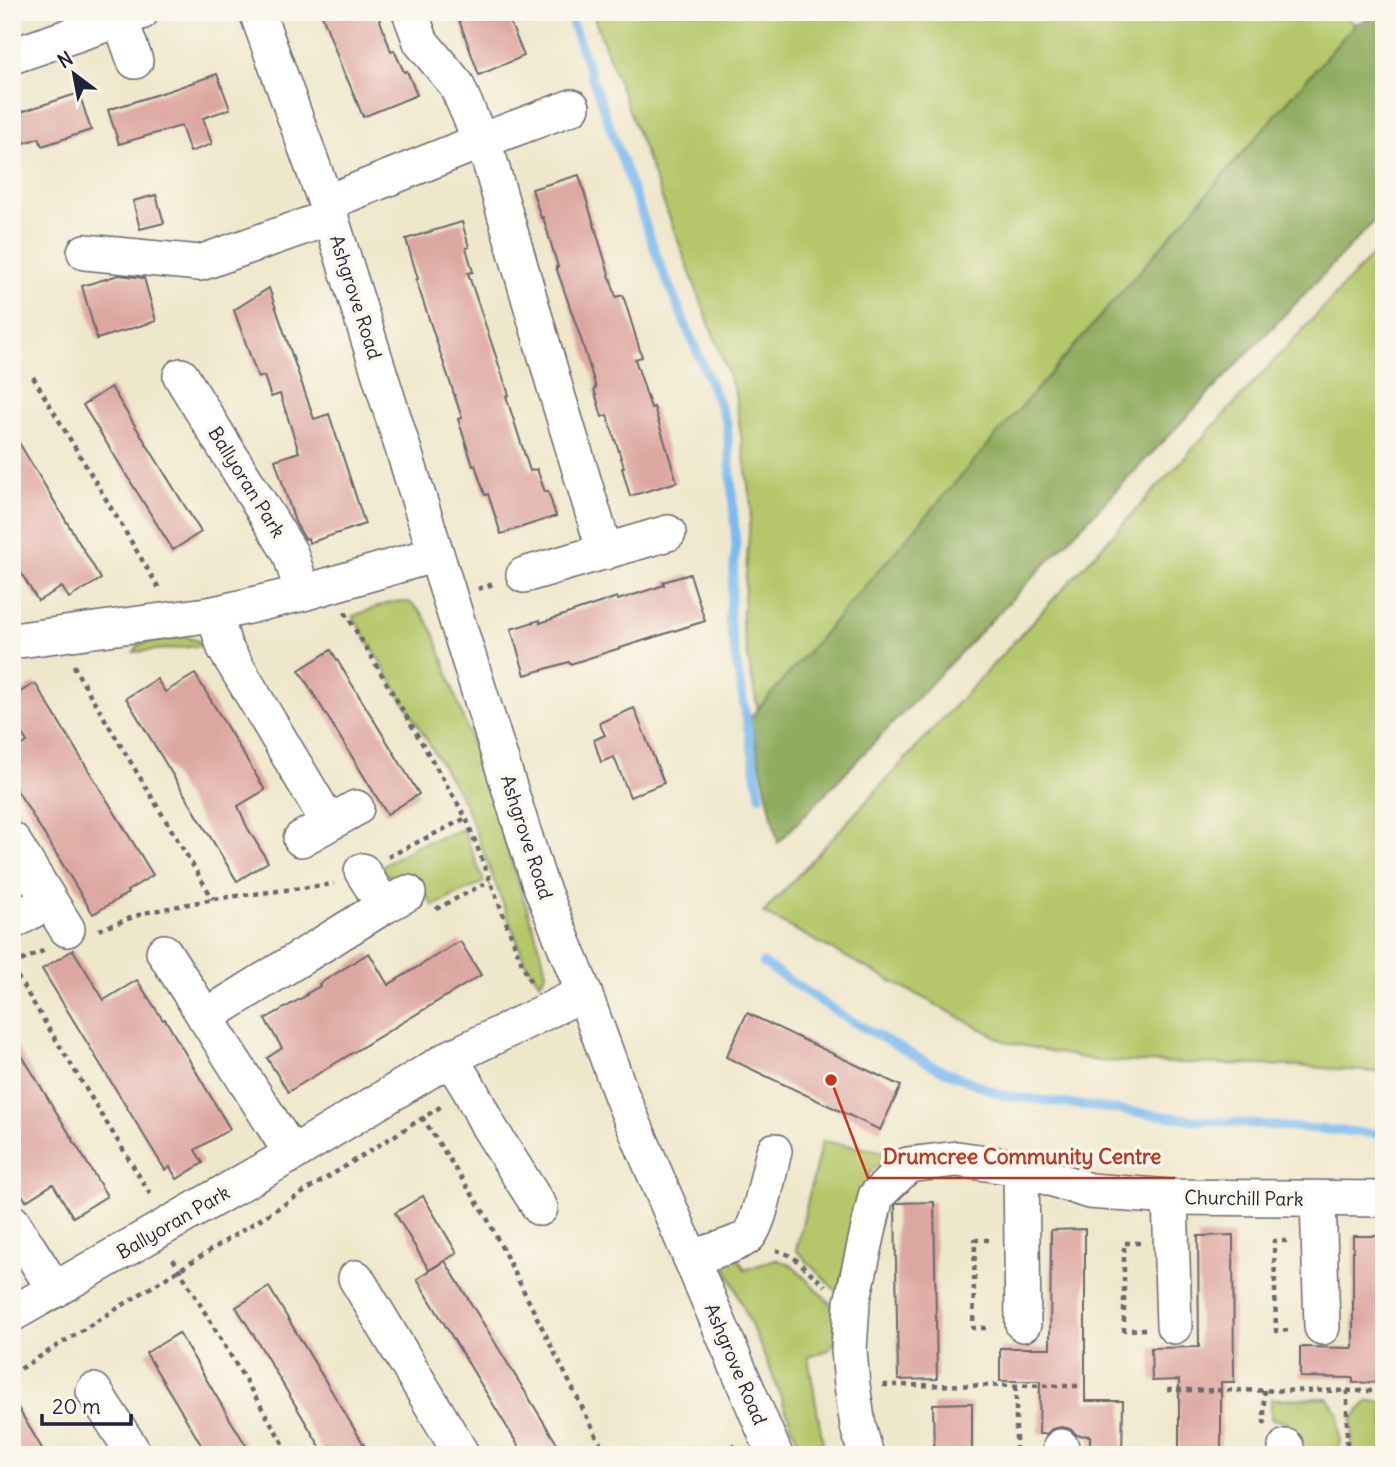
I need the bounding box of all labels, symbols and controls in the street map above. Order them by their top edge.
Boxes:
north arrow [38,38,108,108]
text: N [53,46,77,73]
street label: Ashgrove Road [325,232,387,362]
street label: Ballyoran Park [203,422,291,542]
street label: Ashgrove Road [496,772,558,902]
callout: Drumcree Community Centre [868,1136,1175,1178]
text: Drumcree Community Centre [883,1143,1161,1170]
street label: Ballyoran Park [112,1180,234,1264]
street label: Churchill Park [1184,1185,1304,1211]
street label: Ashgrove Road [700,1300,772,1428]
scale bar [42,1383,131,1427]
text: 20 m [52,1393,101,1420]

